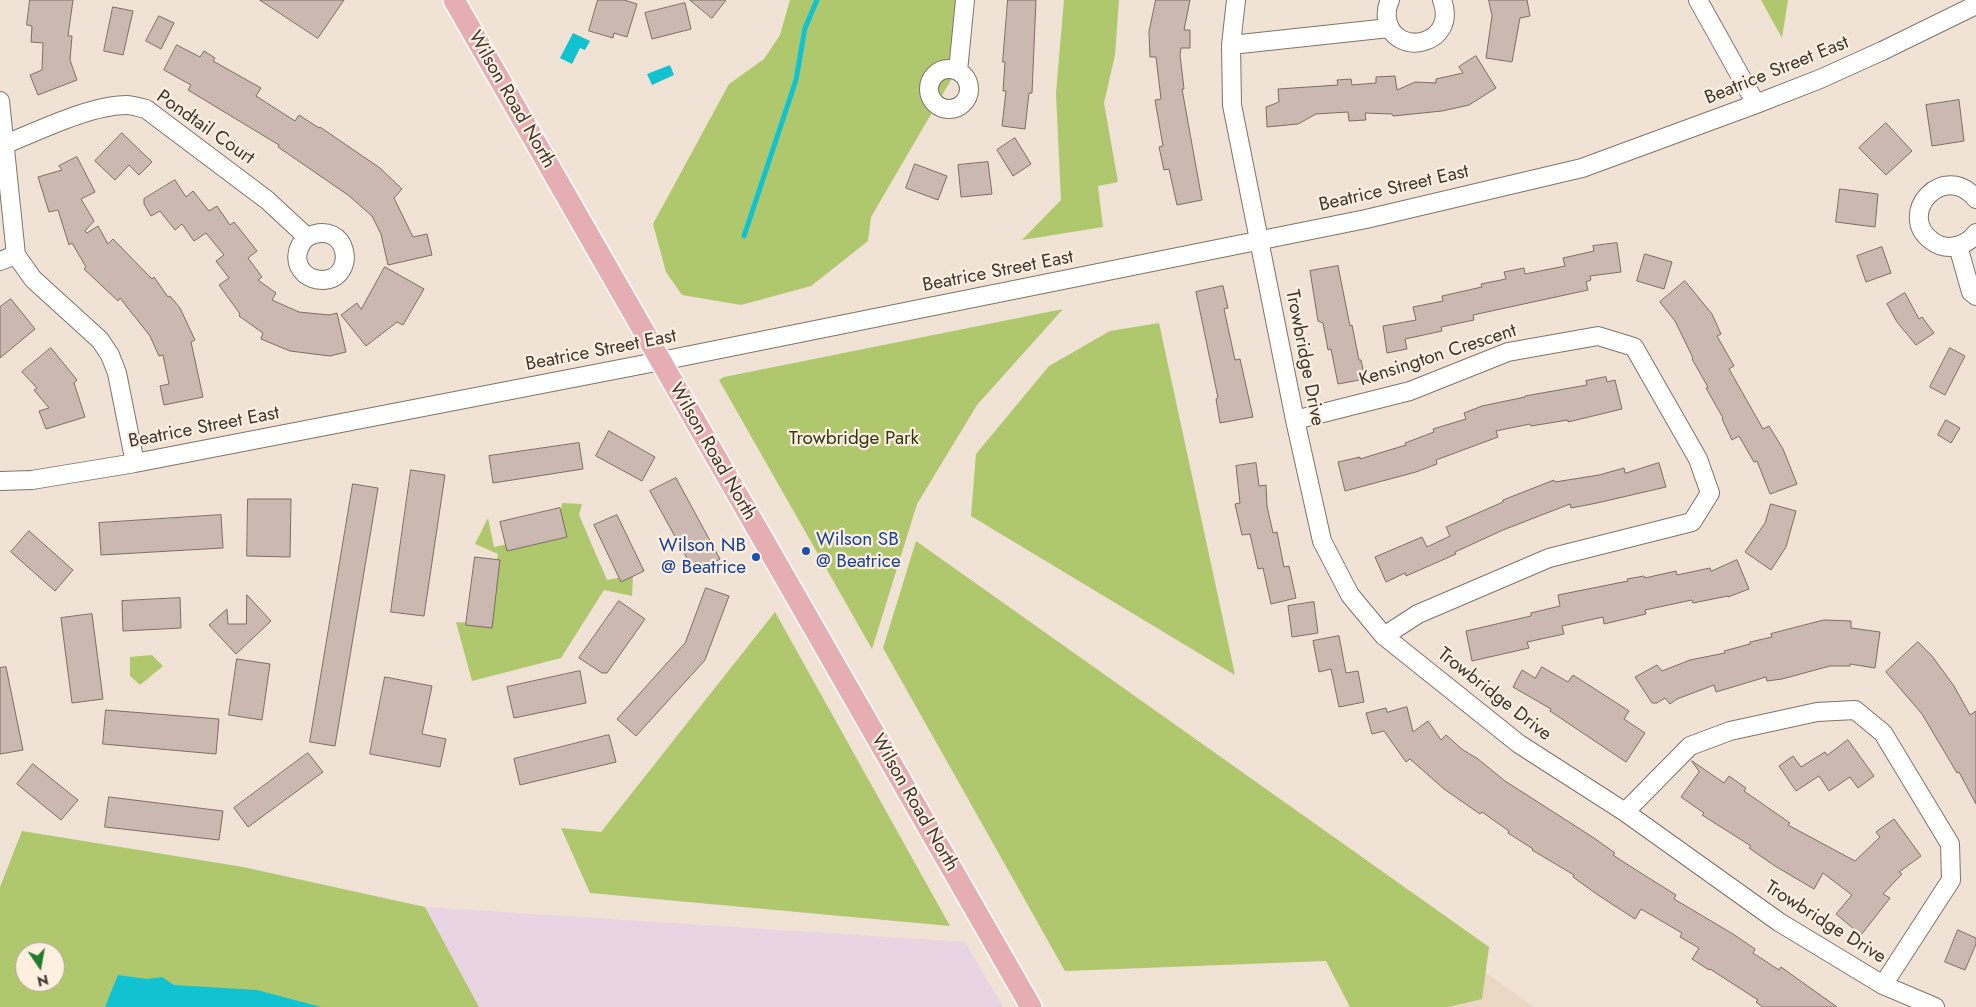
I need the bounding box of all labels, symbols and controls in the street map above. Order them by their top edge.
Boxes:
street label: Wilson Road North [462,27,560,173]
street label: Beatrice Street East [1702,32,1852,110]
street label: Pondtail Court [152,86,258,170]
street label: Beatrice Street East [1317,161,1471,217]
street label: Beatrice Street East [921,246,1075,298]
street label: Trowbridge Drive [1280,288,1328,428]
street label: Kensington Crescent [1356,320,1520,392]
street label: Beatrice Street East [524,325,678,377]
street label: Wilson Road North [663,379,761,525]
street label: Beatrice Street East [127,402,281,454]
park label: Trowbridge Park [789,428,919,450]
place label: Wilson SB @ Beatrice [816,529,901,573]
place label: Wilson NB @ Beatrice [659,535,746,579]
marker: Wilson SB @ Beatrice [800,545,812,557]
marker: Wilson NB @ Beatrice [750,551,762,563]
street label: Trowbridge Drive [1433,643,1555,747]
street label: Wilson Road North [865,730,963,876]
street label: Trowbridge Drive [1760,877,1890,969]
north arrow [15,942,65,992]
text: N [35,970,50,992]

